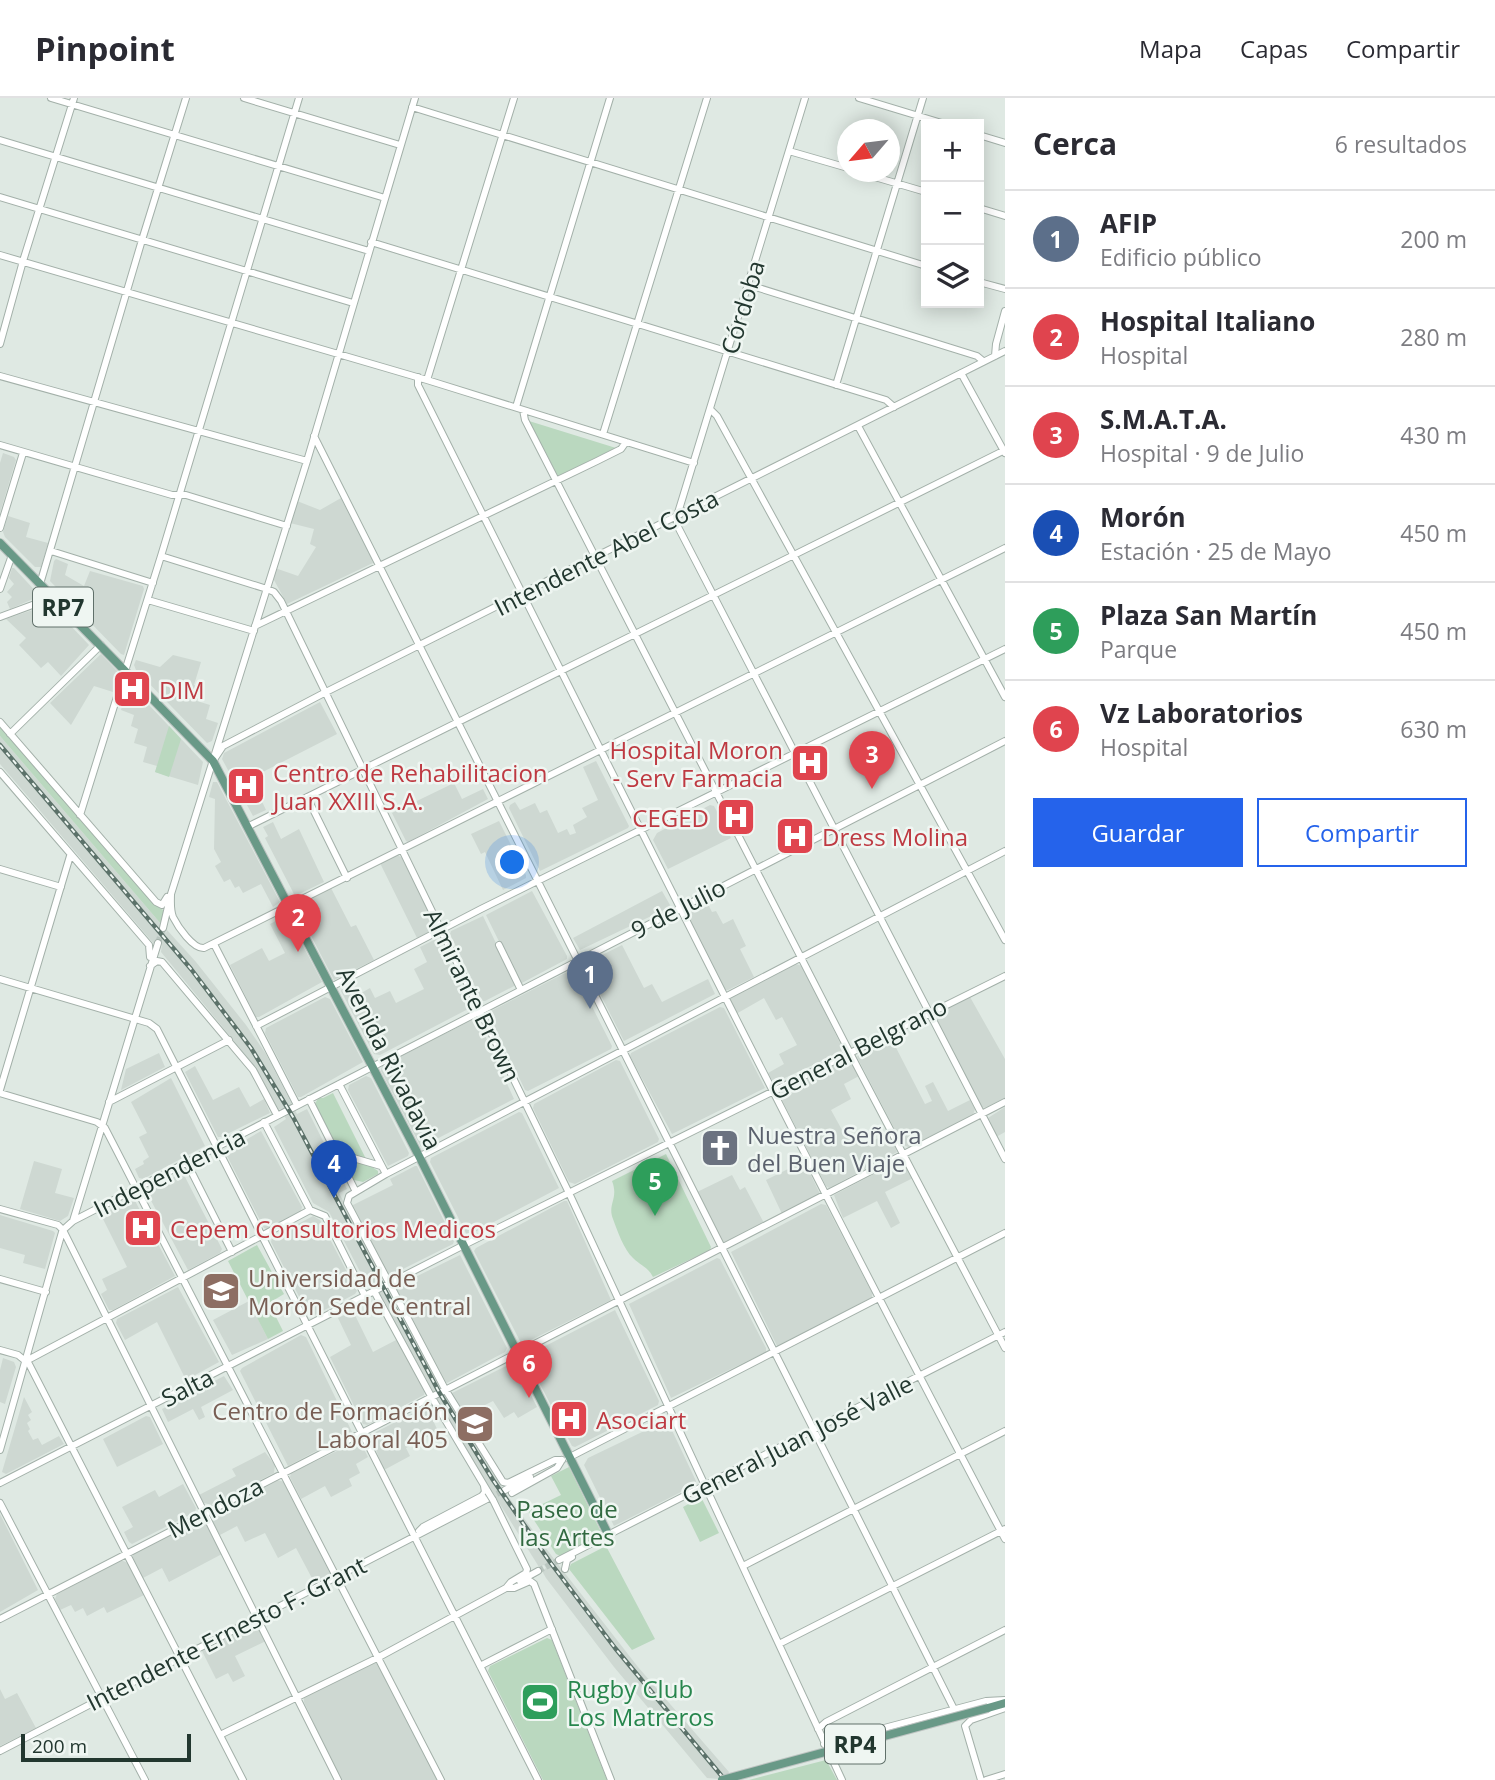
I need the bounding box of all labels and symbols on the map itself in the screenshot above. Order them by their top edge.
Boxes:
north arrow [837,119,900,182]
street label: Córdoba [712,256,772,358]
street label: Intendente Abel Costa [488,481,724,623]
road number: RP7 [33,587,93,626]
hospital icon: DIM [111,668,153,710]
place label: DIM [159,673,205,706]
pin: 3 [849,731,895,789]
place label: Hospital Moron - Serv Farmacia [610,733,783,794]
hospital icon: Hospital Moron - Serv Farmacia [789,742,831,784]
place label: Centro de Rehabilitacion Juan XXIII S.A. [271,756,548,817]
hospital icon: Centro de Rehabilitacion Juan XXIII S.A. [225,765,267,807]
hospital icon: CEGED [715,796,757,838]
place label: CEGED [632,801,709,834]
hospital icon: Dress Molina [774,815,816,857]
place label: Dress Molina [822,820,968,853]
your location [495,845,529,879]
street label: 9 de Julio [625,870,731,946]
pin: 2 [275,894,321,952]
street label: Almirante Brown [417,903,529,1087]
pin: 1 [567,951,613,1009]
street label: Avenida Rivadavia [330,961,450,1155]
street label: General Belgrano [764,989,952,1107]
place label: Nuestra Señora del Buen Viaje [747,1118,922,1179]
street label: Independencia [87,1120,251,1224]
church icon: Nuestra Señora del Buen Viaje [699,1127,741,1169]
pin: 4 [311,1140,357,1198]
pin: 5 [632,1158,678,1216]
hospital icon: Cepem Consultorios Medicos [122,1207,164,1249]
place label: Cepem Consultorios Medicos [170,1212,496,1245]
place label: Universidad de Morón Sede Central [248,1261,471,1322]
school or university icon: Universidad de Morón Sede Central [200,1270,242,1312]
pin: 6 [506,1340,552,1398]
street label: Salta [155,1360,219,1414]
street label: General Juan José Valle [676,1366,918,1512]
place label: Centro de Formación Laboral 405 [212,1394,448,1455]
hospital icon: Asociart [548,1398,590,1440]
school or university icon: Centro de Formación Laboral 405 [454,1403,496,1445]
place label: Asociart [596,1403,686,1436]
street label: Mendoza [161,1469,269,1545]
park label: Paseo de las Artes [516,1492,618,1553]
street label: Intendente Ernesto F. Grant [80,1548,372,1718]
place label: Rugby Club Los Matreros [567,1672,714,1733]
sports icon: Rugby Club Los Matreros [519,1681,561,1723]
road number: RP4 [825,1724,885,1764]
scale bar [21,1731,191,1763]

